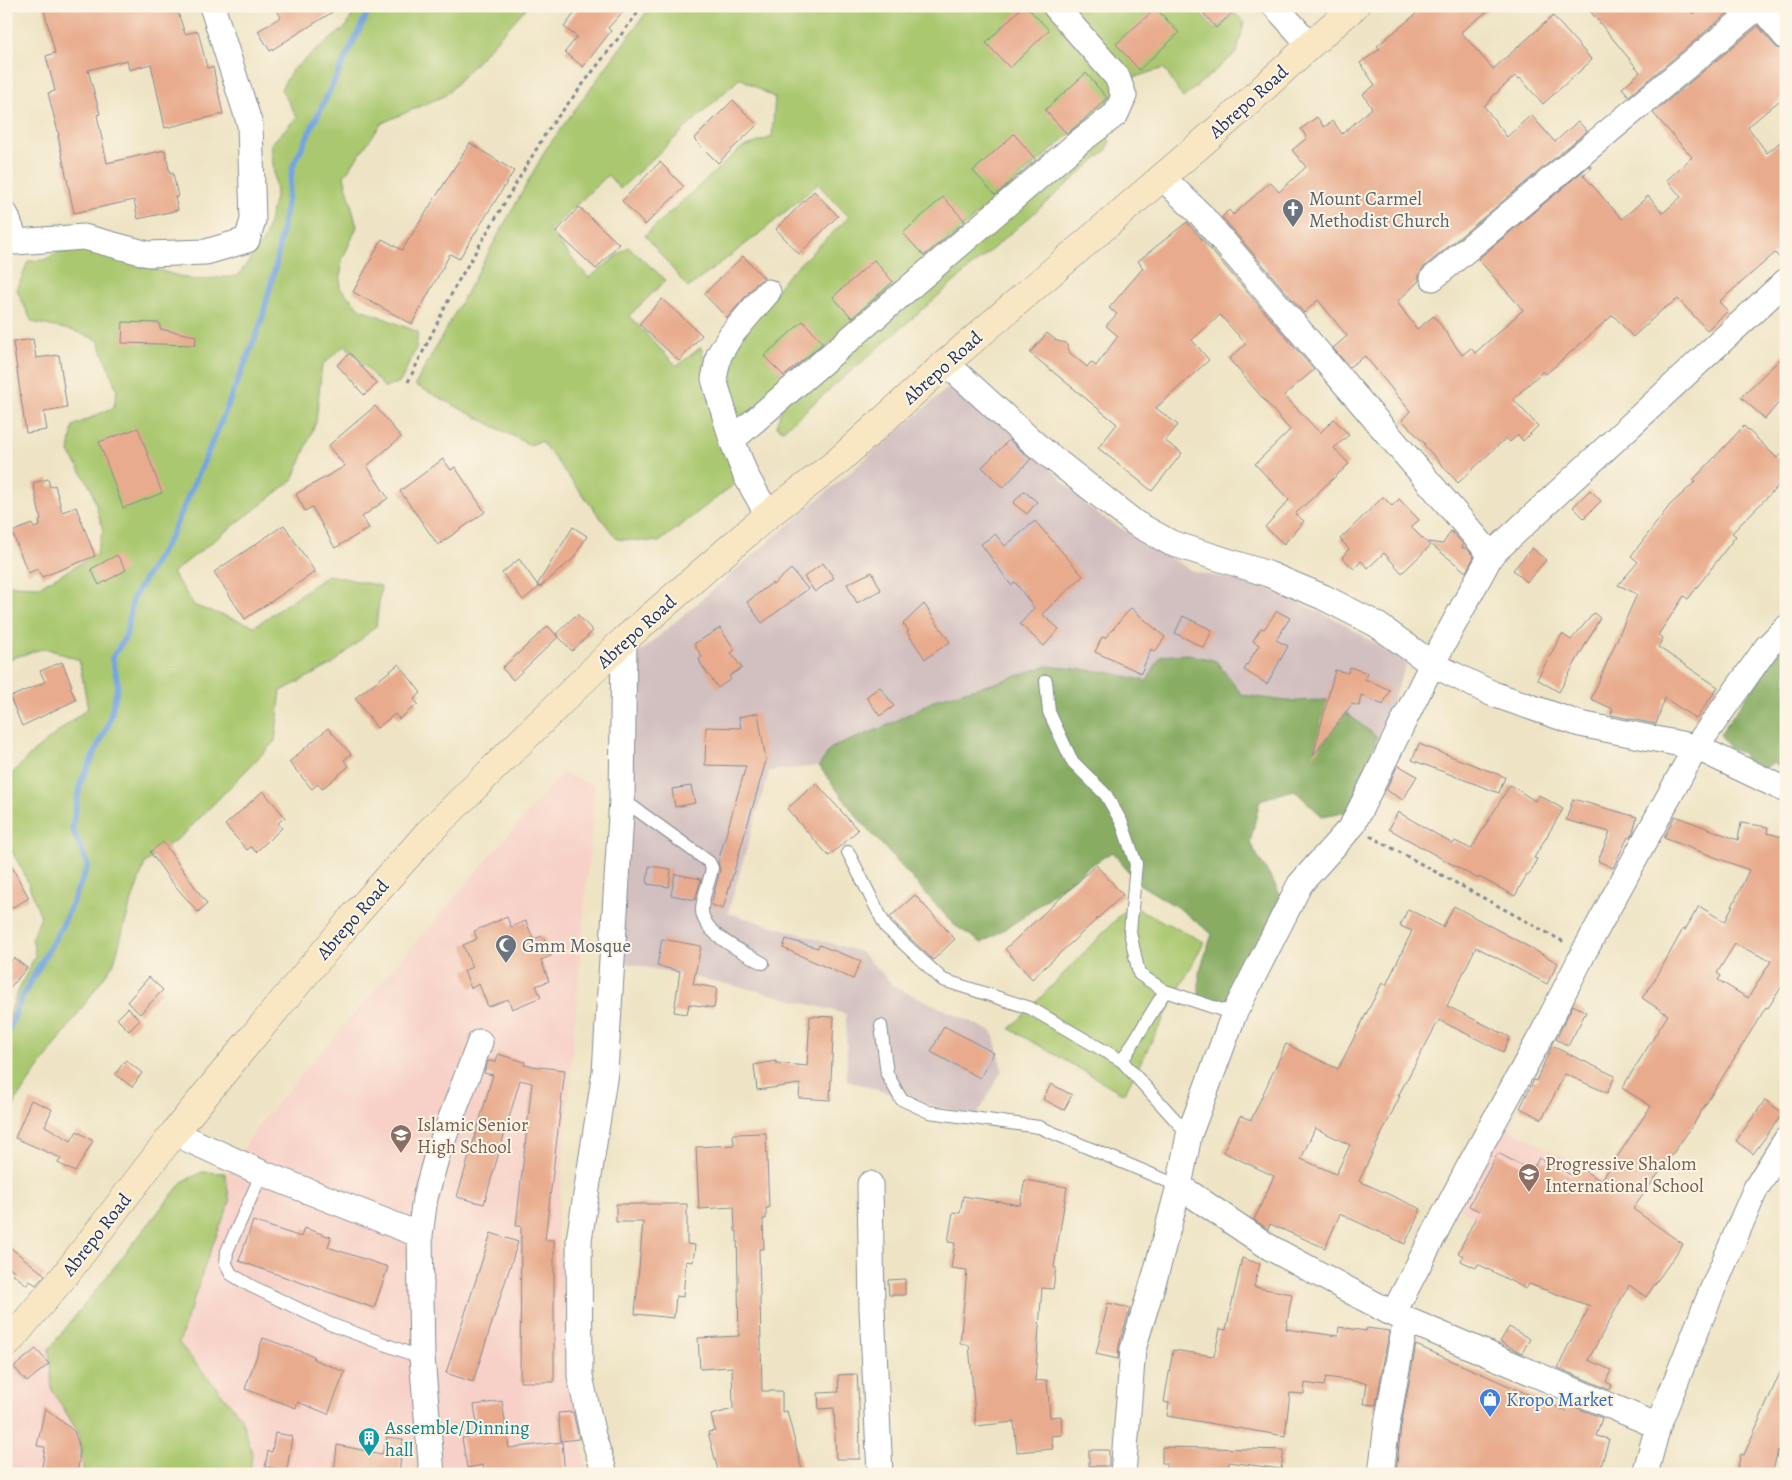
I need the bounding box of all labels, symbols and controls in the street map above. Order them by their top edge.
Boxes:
street label: Abrepo Road [1203,59,1295,145]
place label: Mount Carmel Methodist Church [1309,186,1450,234]
church icon: Mount Carmel Methodist Church [1281,197,1305,228]
street label: Abrepo Road [897,325,989,411]
street label: Abrepo Road [591,589,683,675]
street label: Abrepo Road [310,873,395,966]
mosque icon: Gmm Mosque [494,933,518,964]
place label: Gmm Mosque [522,933,631,959]
place label: Islamic Senior High School [417,1112,528,1160]
school or university icon: Islamic Senior High School [389,1123,413,1154]
place label: Progressive Shalom International School [1545,1151,1704,1199]
school or university icon: Progressive Shalom International School [1517,1162,1541,1193]
street label: Abrepo Road [56,1187,138,1282]
shop icon: Kropo Market [1478,1387,1502,1418]
place label: Kropo Market [1506,1387,1614,1413]
place label: Assemble/Dinning hall [384,1415,530,1463]
building icon: Assemble/Dinning hall [357,1426,381,1457]

